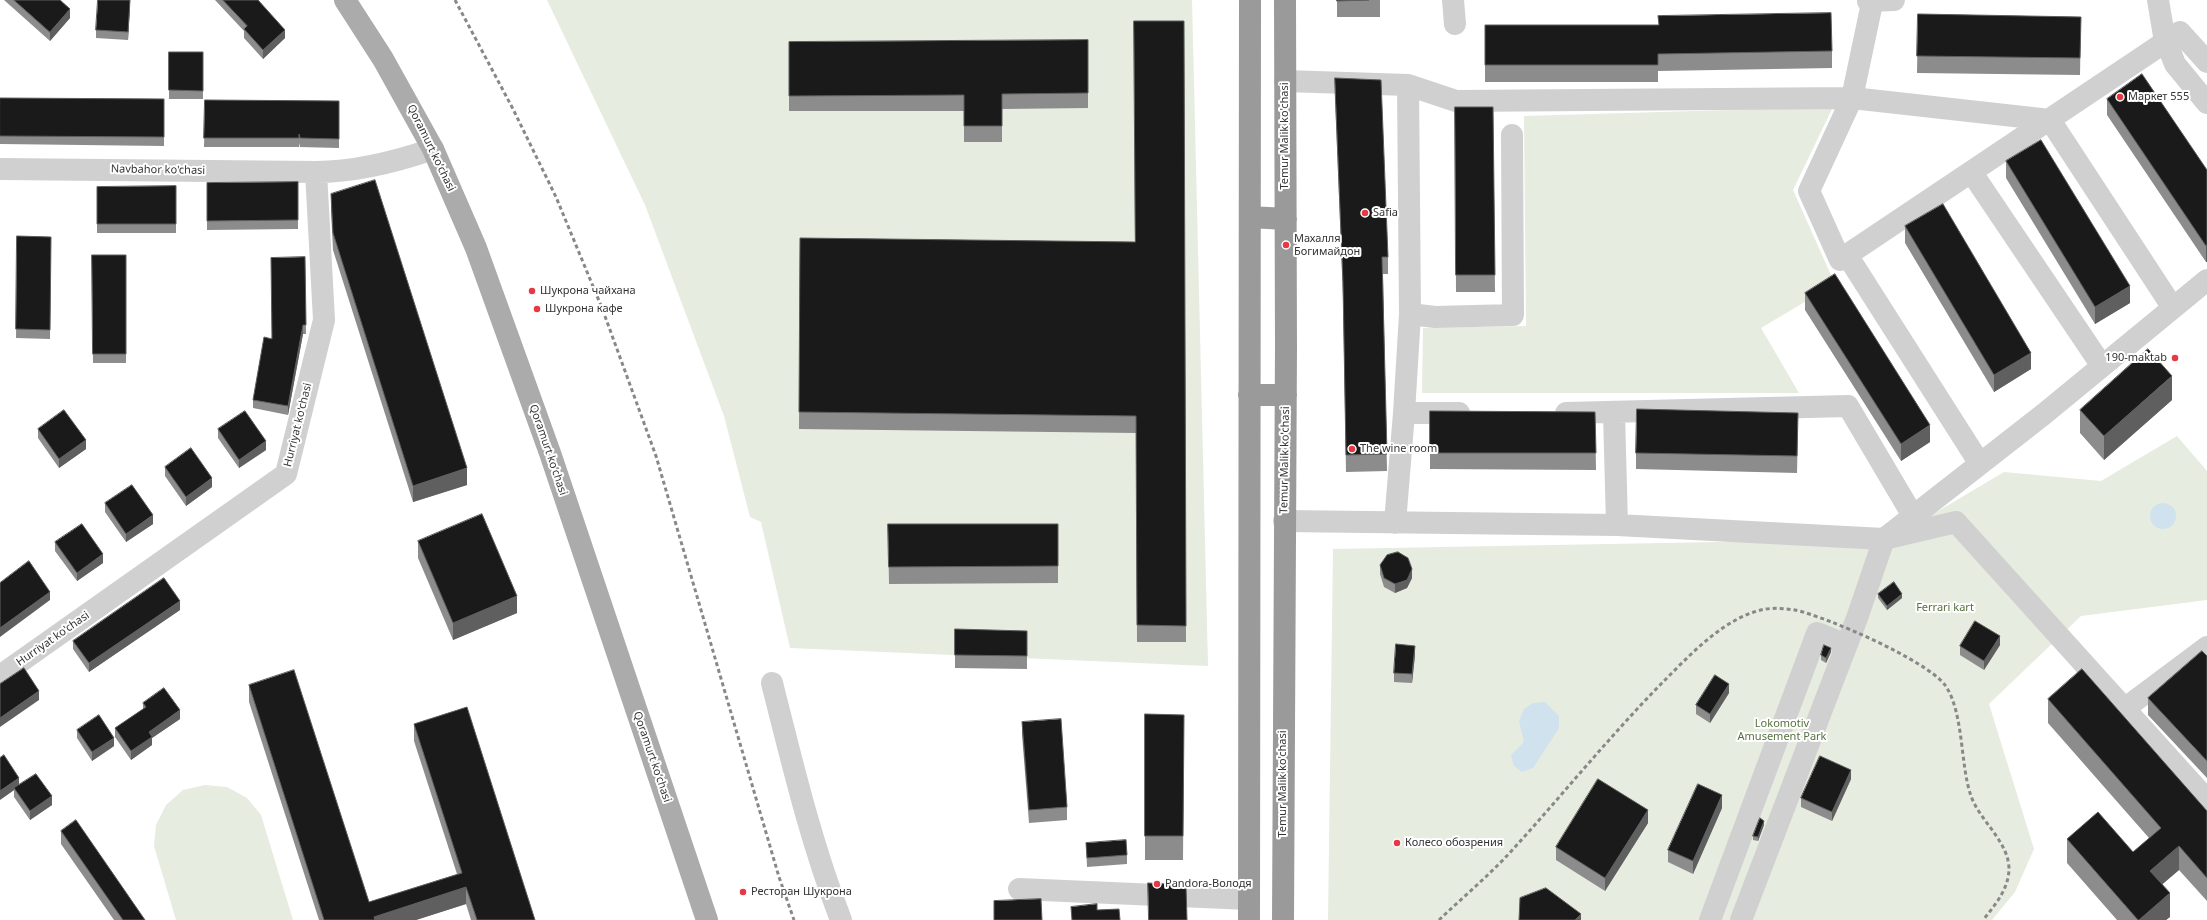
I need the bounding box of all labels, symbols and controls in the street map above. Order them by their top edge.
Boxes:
street label: Temur Malik ko'chasi [1278,82,1292,190]
place label: Маркет 555 [2128,90,2189,104]
marker: Маркет 555 [2115,92,2125,102]
street label: Qoramurt koʻchasi [404,102,458,194]
street label: Navbahor ko'chasi [111,163,205,177]
place label: Safia [1373,206,1398,220]
marker: Safia [1360,208,1370,218]
place label: Махалля Богимайдон [1294,232,1360,258]
marker: Махалля Богимайдон [1281,240,1291,250]
place label: Шукрона чайхана [540,284,636,298]
marker: Шукрона чайхана [527,286,537,296]
place label: Шукрона кафе [545,302,623,316]
marker: Шукрона кафе [532,304,542,314]
place label: 190-maktab [2105,351,2167,365]
marker: 190-maktab [2170,353,2180,363]
street label: Hurriyat ko'chasi [281,382,315,468]
street label: Qoramurt koʻchasi [526,403,570,497]
street label: Temur Malik ko'chasi [1277,406,1293,514]
place label: The wine room [1360,442,1437,456]
marker: The wine room [1347,444,1357,454]
park label: Ferrari kart [1916,601,1974,615]
street label: Hurriyat ko'chasi [14,609,92,669]
street label: Qoramurt koʻchasi [630,710,674,804]
park label: Lokomotiv Amusement Park [1738,717,1826,743]
street label: Temur Malik ko'chasi [1276,730,1290,838]
place label: Колесо обозрения [1405,836,1503,850]
marker: Колесо обозрения [1392,838,1402,848]
place label: Pandora-Володя [1165,877,1252,891]
marker: Pandora-Володя [1152,879,1162,889]
place label: Ресторан Шукрона [751,885,852,899]
marker: Ресторан Шукрона [738,887,748,897]

